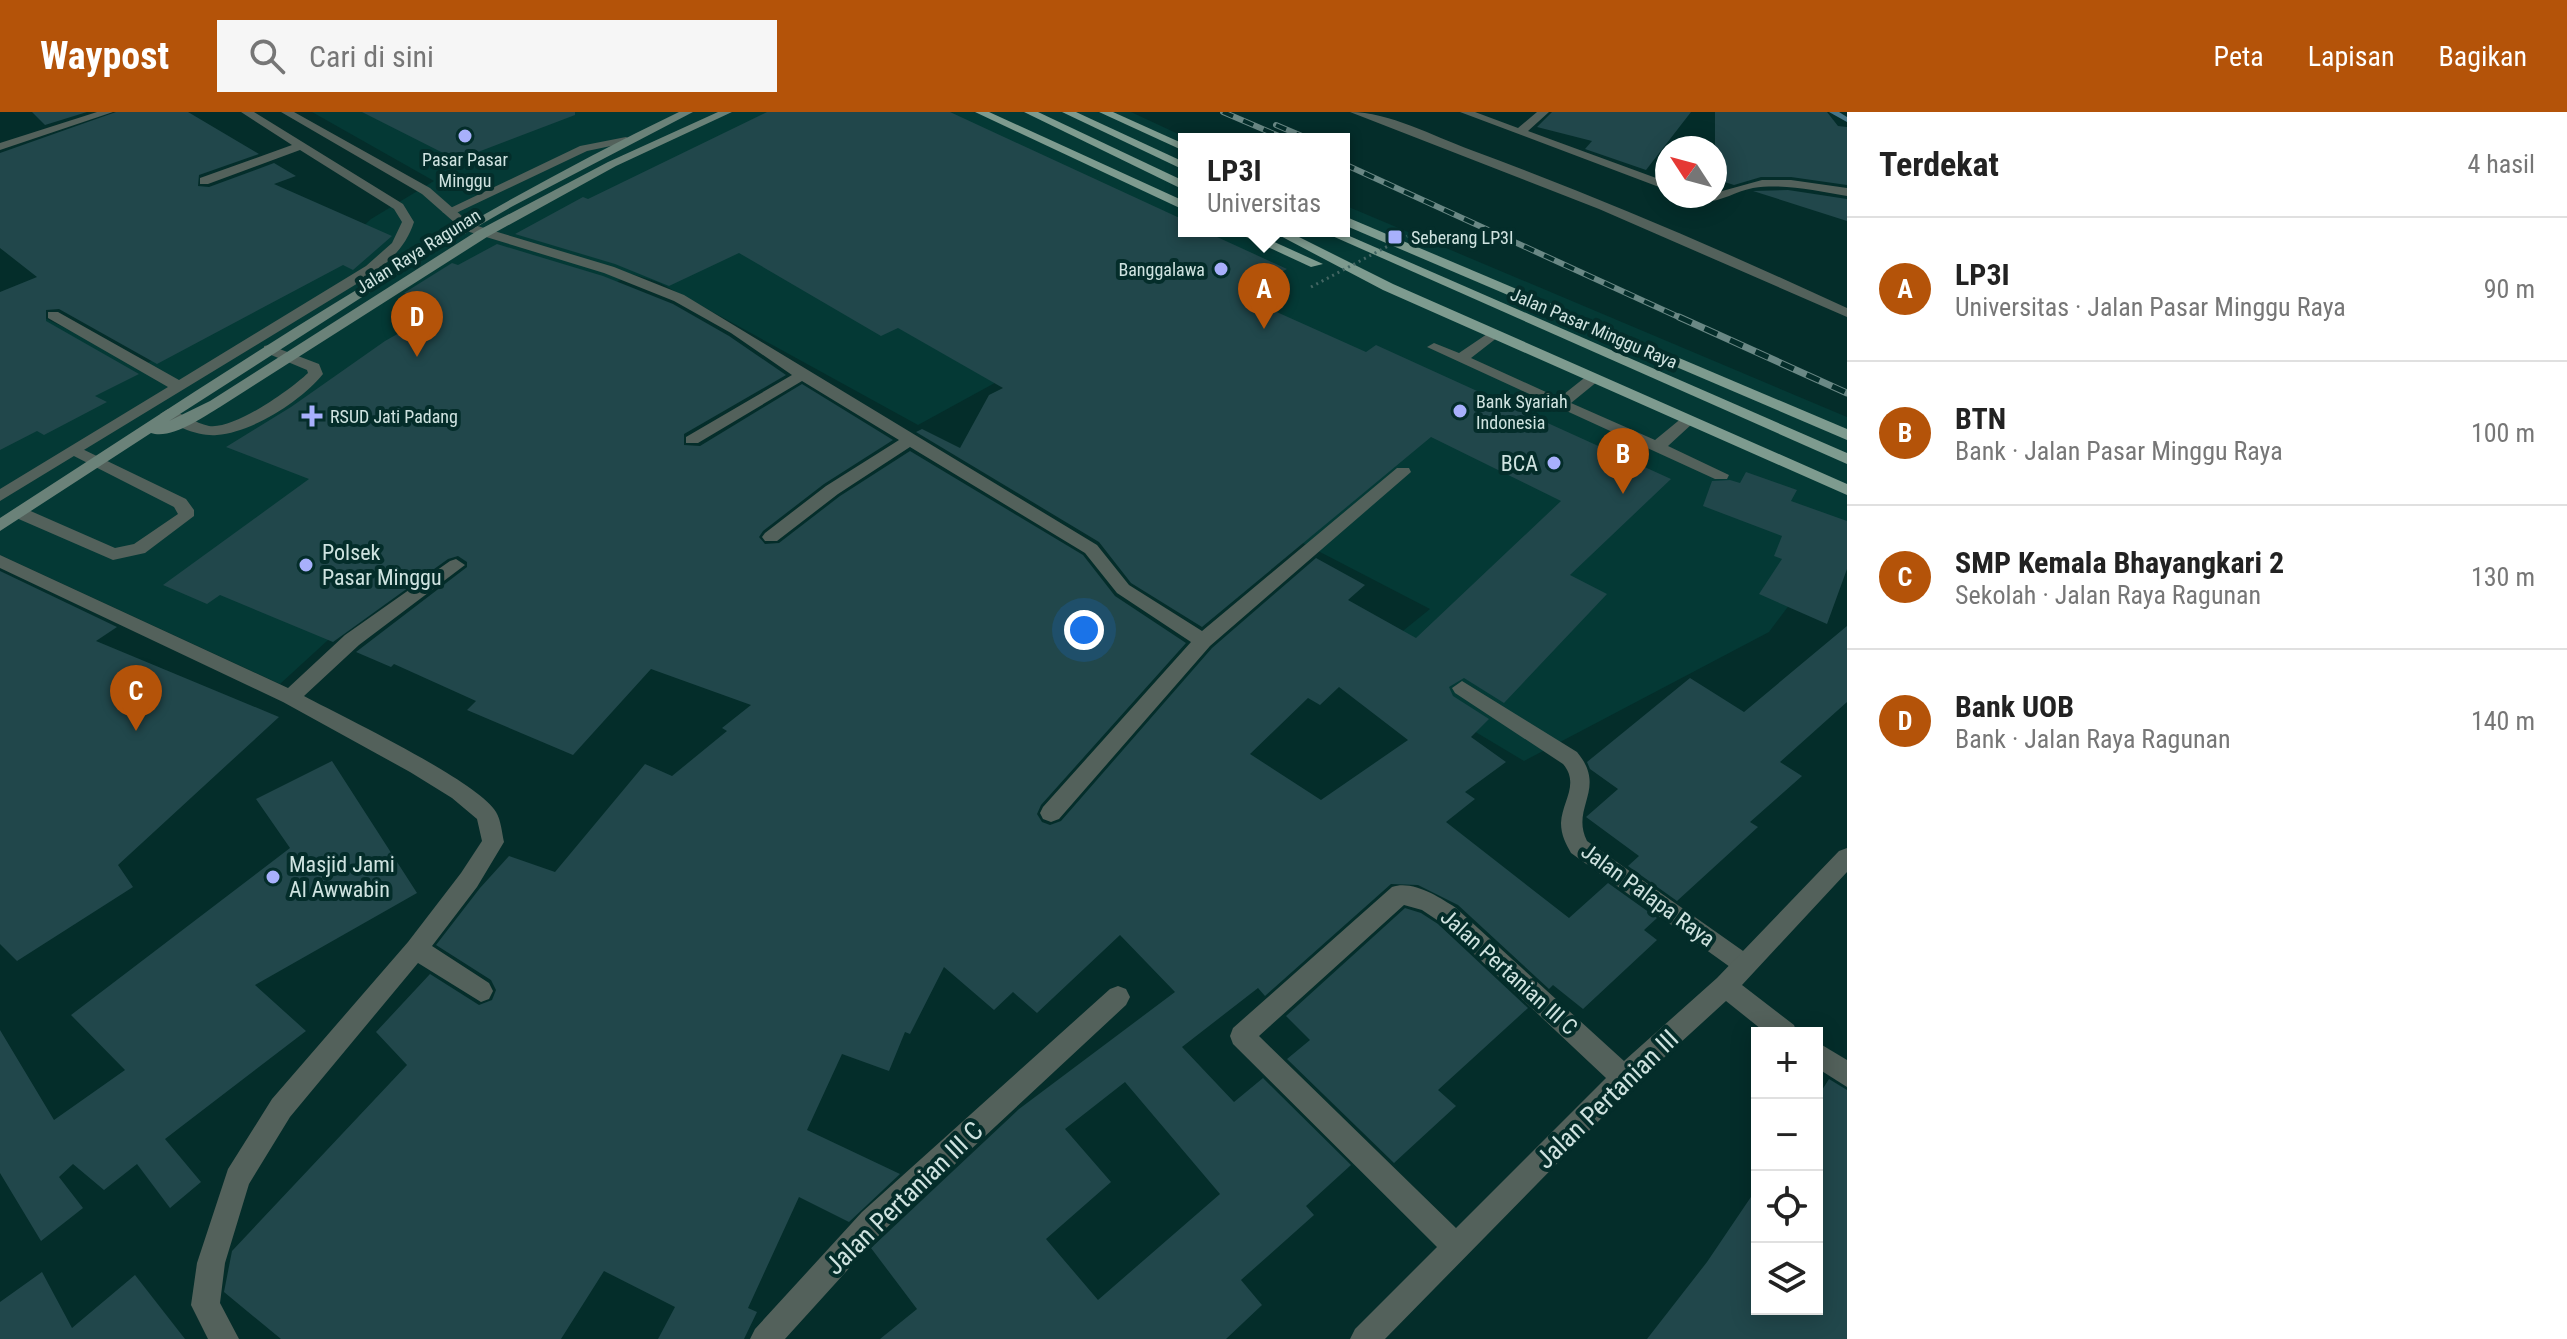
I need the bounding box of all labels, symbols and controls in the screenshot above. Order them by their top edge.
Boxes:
search box [217,20,777,92]
text: Waypost [40,34,169,78]
icon: search [245,34,289,78]
text: Cari di sini [309,39,434,74]
text: Peta [2214,40,2264,73]
text: Lapisan [2308,40,2394,73]
text: Bagikan [2438,40,2527,73]
marker: Pasar Pasar Minggu [456,127,474,145]
popup [1178,133,1350,237]
north arrow [1655,136,1727,208]
text: Terdekat [1879,144,1999,184]
place label: Pasar Pasar Minggu [422,149,508,191]
text: 4 hasil [2467,149,2535,179]
text: LP3I [1207,153,1262,188]
text: Universitas [1207,188,1321,218]
street label: Jalan Raya Ragunan [352,204,484,298]
place label: Seberang LP3I [1411,227,1514,248]
marker: Seberang LP3I [1386,228,1404,246]
text: LP3I [1955,257,2010,292]
place label: Banggalawa [1118,259,1205,280]
marker: Banggalawa [1212,260,1230,278]
pin: A [1238,263,1290,329]
text: A [1897,274,1913,304]
text: 90 m [2484,274,2535,304]
street label: Jalan Pasar Minggu Raya [1508,283,1680,373]
pin: D [391,291,443,357]
text: Universitas · Jalan Pasar Minggu Raya [1955,292,2346,322]
place label: Bank Syariah Indonesia [1476,391,1568,433]
text: BTN [1955,401,2006,436]
marker: Bank Syariah Indonesia [1451,402,1469,420]
marker: RSUD Jati Padang [301,405,323,427]
place label: RSUD Jati Padang [330,406,458,427]
text: B [1898,418,1912,448]
text: 100 m [2471,418,2535,448]
pin: B [1597,428,1649,494]
text: Bank · Jalan Pasar Minggu Raya [1955,436,2283,466]
place label: BCA [1501,451,1538,476]
marker: BCA [1545,454,1563,472]
place label: Polsek Pasar Minggu [322,540,442,590]
text: SMP Kemala Bhayangkari 2 [1955,545,2284,580]
marker: Polsek Pasar Minggu [297,556,315,574]
text: C [1898,562,1912,592]
text: 130 m [2471,562,2535,592]
text: Sekolah · Jalan Raya Ragunan [1955,580,2261,610]
your location [1064,610,1104,650]
pin: C [110,665,162,731]
text: Bank UOB [1955,689,2074,724]
text: D [1898,706,1912,736]
text: 140 m [2471,706,2535,736]
text: Bank · Jalan Raya Ragunan [1955,724,2231,754]
street label: Jalan Palapa Raya [1576,838,1720,952]
place label: Masjid Jami Al Awwabin [289,852,395,902]
marker: Masjid Jami Al Awwabin [264,868,282,886]
street label: Jalan Pertanian III C [1436,904,1582,1040]
street label: Jalan Pertanian III [1530,1024,1684,1174]
map controls [1751,1027,1823,1315]
button: + [1751,1027,1823,1099]
button: − [1751,1099,1823,1171]
street label: Jalan Pertanian III C [819,1115,989,1281]
button: locate [1751,1171,1823,1243]
button: layers [1751,1243,1823,1315]

